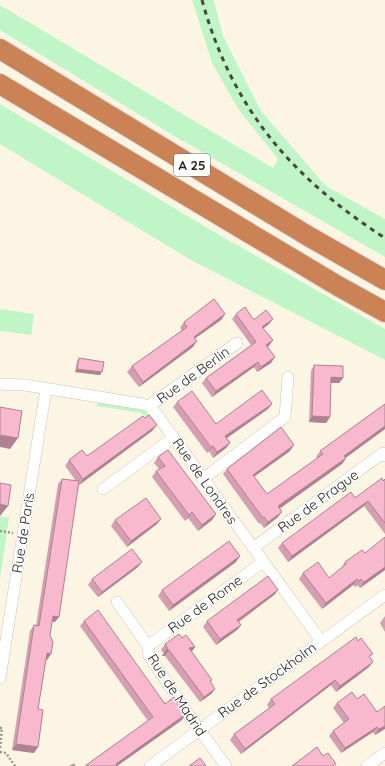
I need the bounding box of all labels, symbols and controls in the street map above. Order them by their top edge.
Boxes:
road number: A 25 [174,154,210,176]
street label: Rue de Berlin [153,342,233,408]
street label: Rue de Londres [169,434,241,528]
street label: Rue de Prague [274,466,362,536]
street label: Rue de Paris [8,492,38,574]
street label: Rue de Rome [164,571,246,637]
street label: Rue de Stockholm [214,638,320,722]
street label: Rue de Madrid [144,650,210,740]

